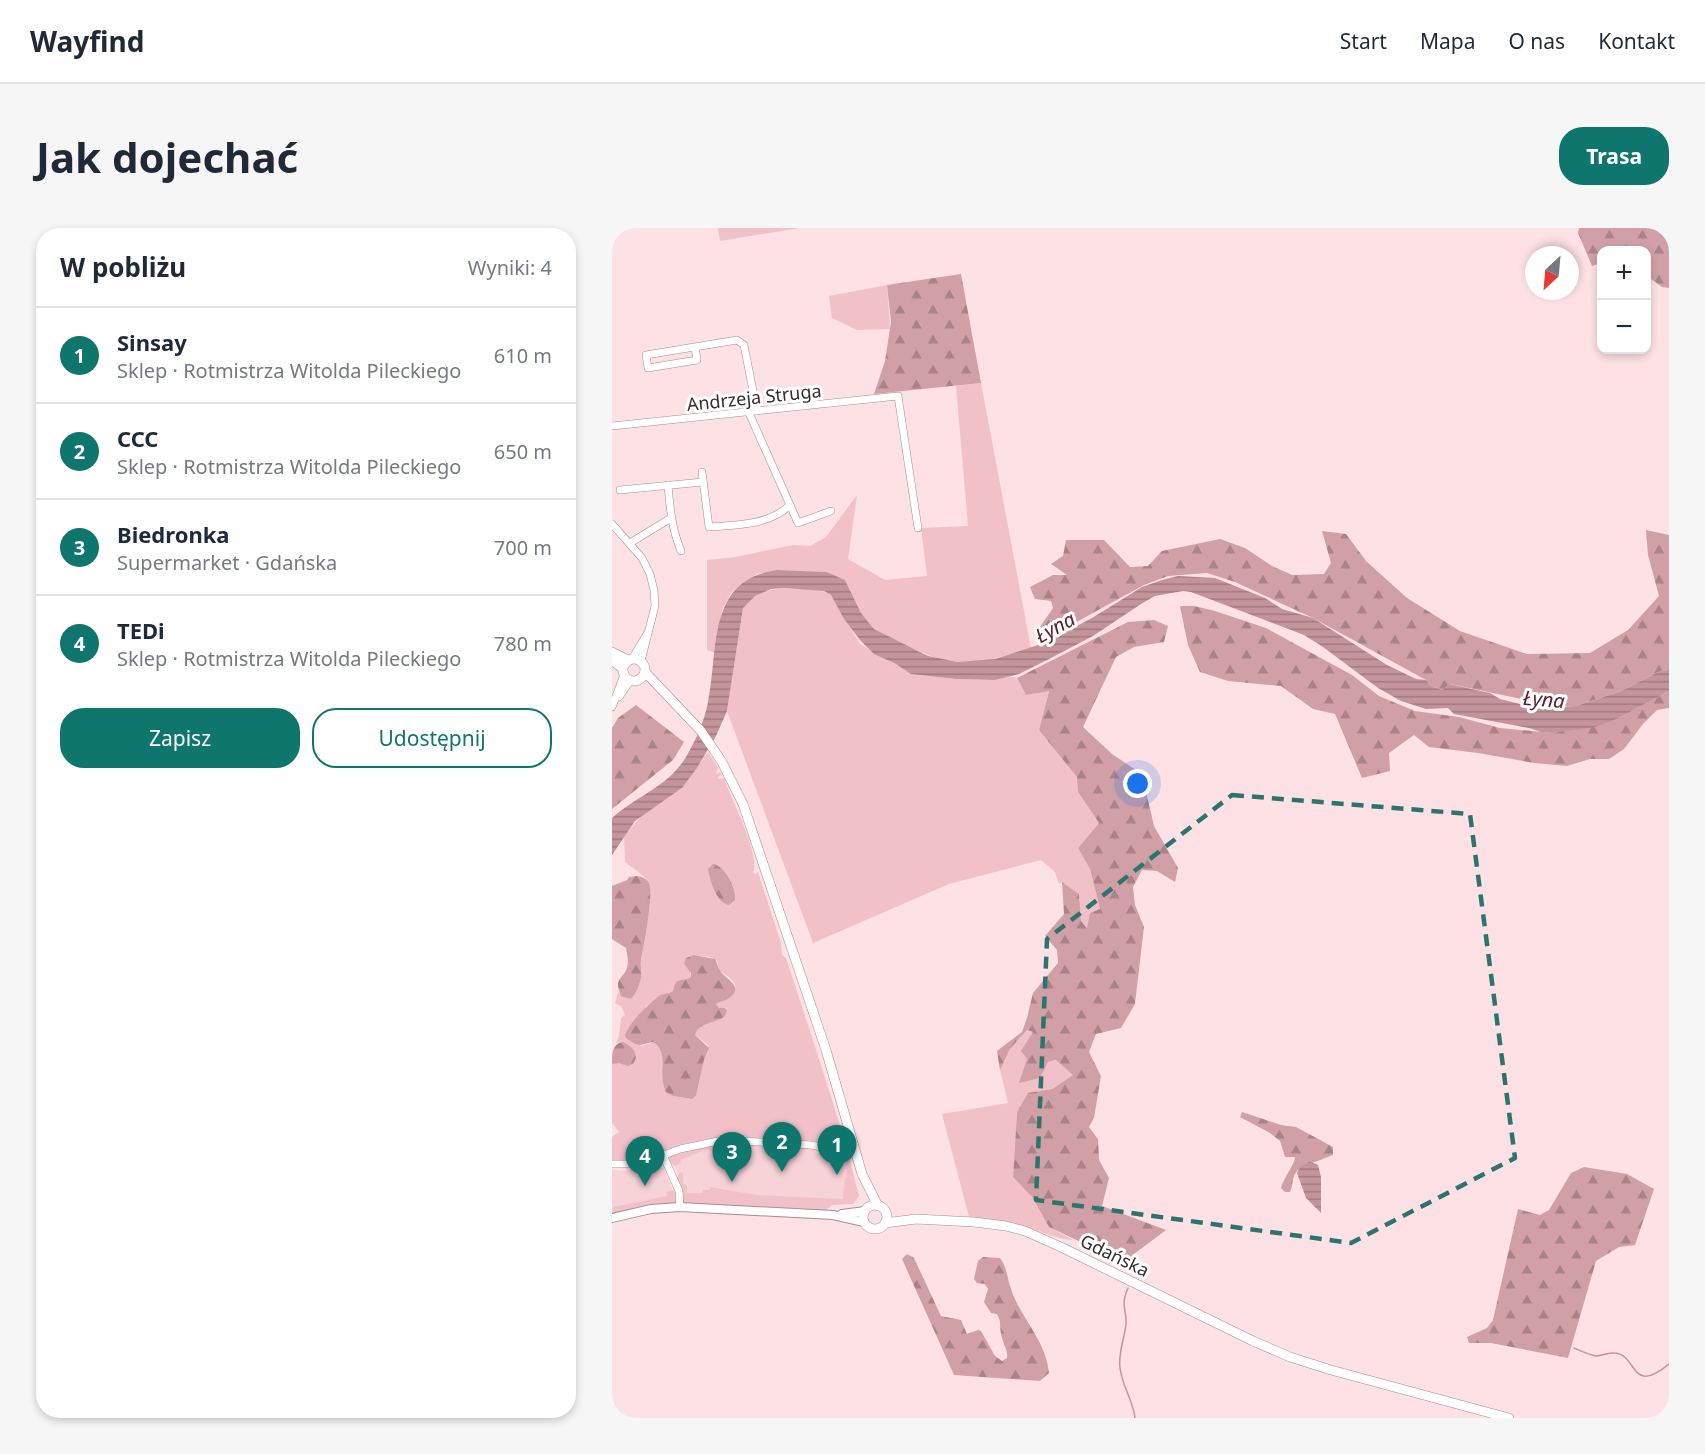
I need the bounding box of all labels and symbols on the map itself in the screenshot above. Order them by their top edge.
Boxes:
north arrow [1525,246,1579,300]
street label: Andrzeja Struga [685,378,823,416]
water label: Łyna [1030,605,1080,649]
water label: Łyna [1522,684,1566,714]
your location [1123,769,1152,798]
pin: 2 [762,1122,802,1172]
pin: 1 [818,1126,856,1175]
pin: 3 [712,1132,752,1182]
pin: 4 [626,1136,664,1186]
street label: Gdańska [1077,1228,1153,1282]

